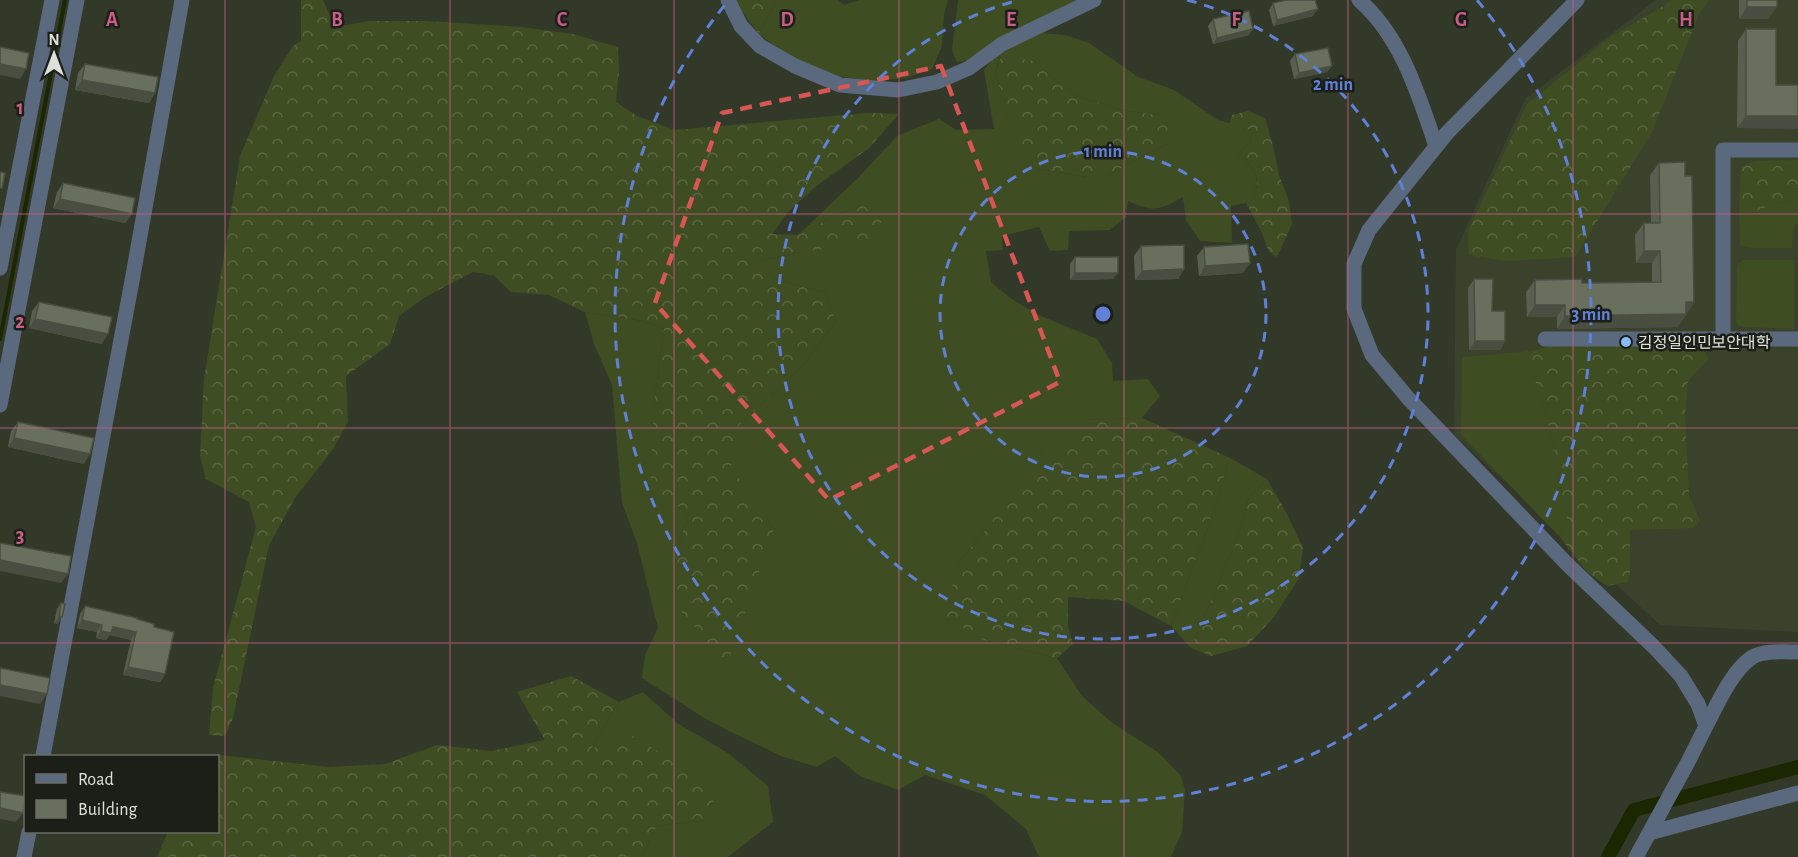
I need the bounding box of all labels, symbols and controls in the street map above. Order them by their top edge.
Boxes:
text: A [106,10,118,30]
text: B [331,10,343,30]
text: C [557,10,568,30]
text: D [780,10,794,30]
text: E [1006,10,1016,30]
text: F [1231,10,1241,30]
text: G [1455,10,1467,30]
text: H [1679,10,1693,30]
north arrow [24,24,84,84]
text: N [48,32,60,48]
text: 2 min [1313,76,1353,94]
text: 1 [16,98,24,118]
text: 1 min [1084,143,1122,161]
centre of rings [1093,304,1113,324]
text: 3 min [1571,306,1611,324]
text: 2 [15,312,25,332]
place label: 김정일인민보안대학 [1638,334,1771,351]
marker: 김정일인민보안대학 [1619,335,1633,349]
text: 3 [16,526,24,546]
legend [24,755,219,833]
text: Road [78,771,114,789]
text: Building [78,801,138,819]

